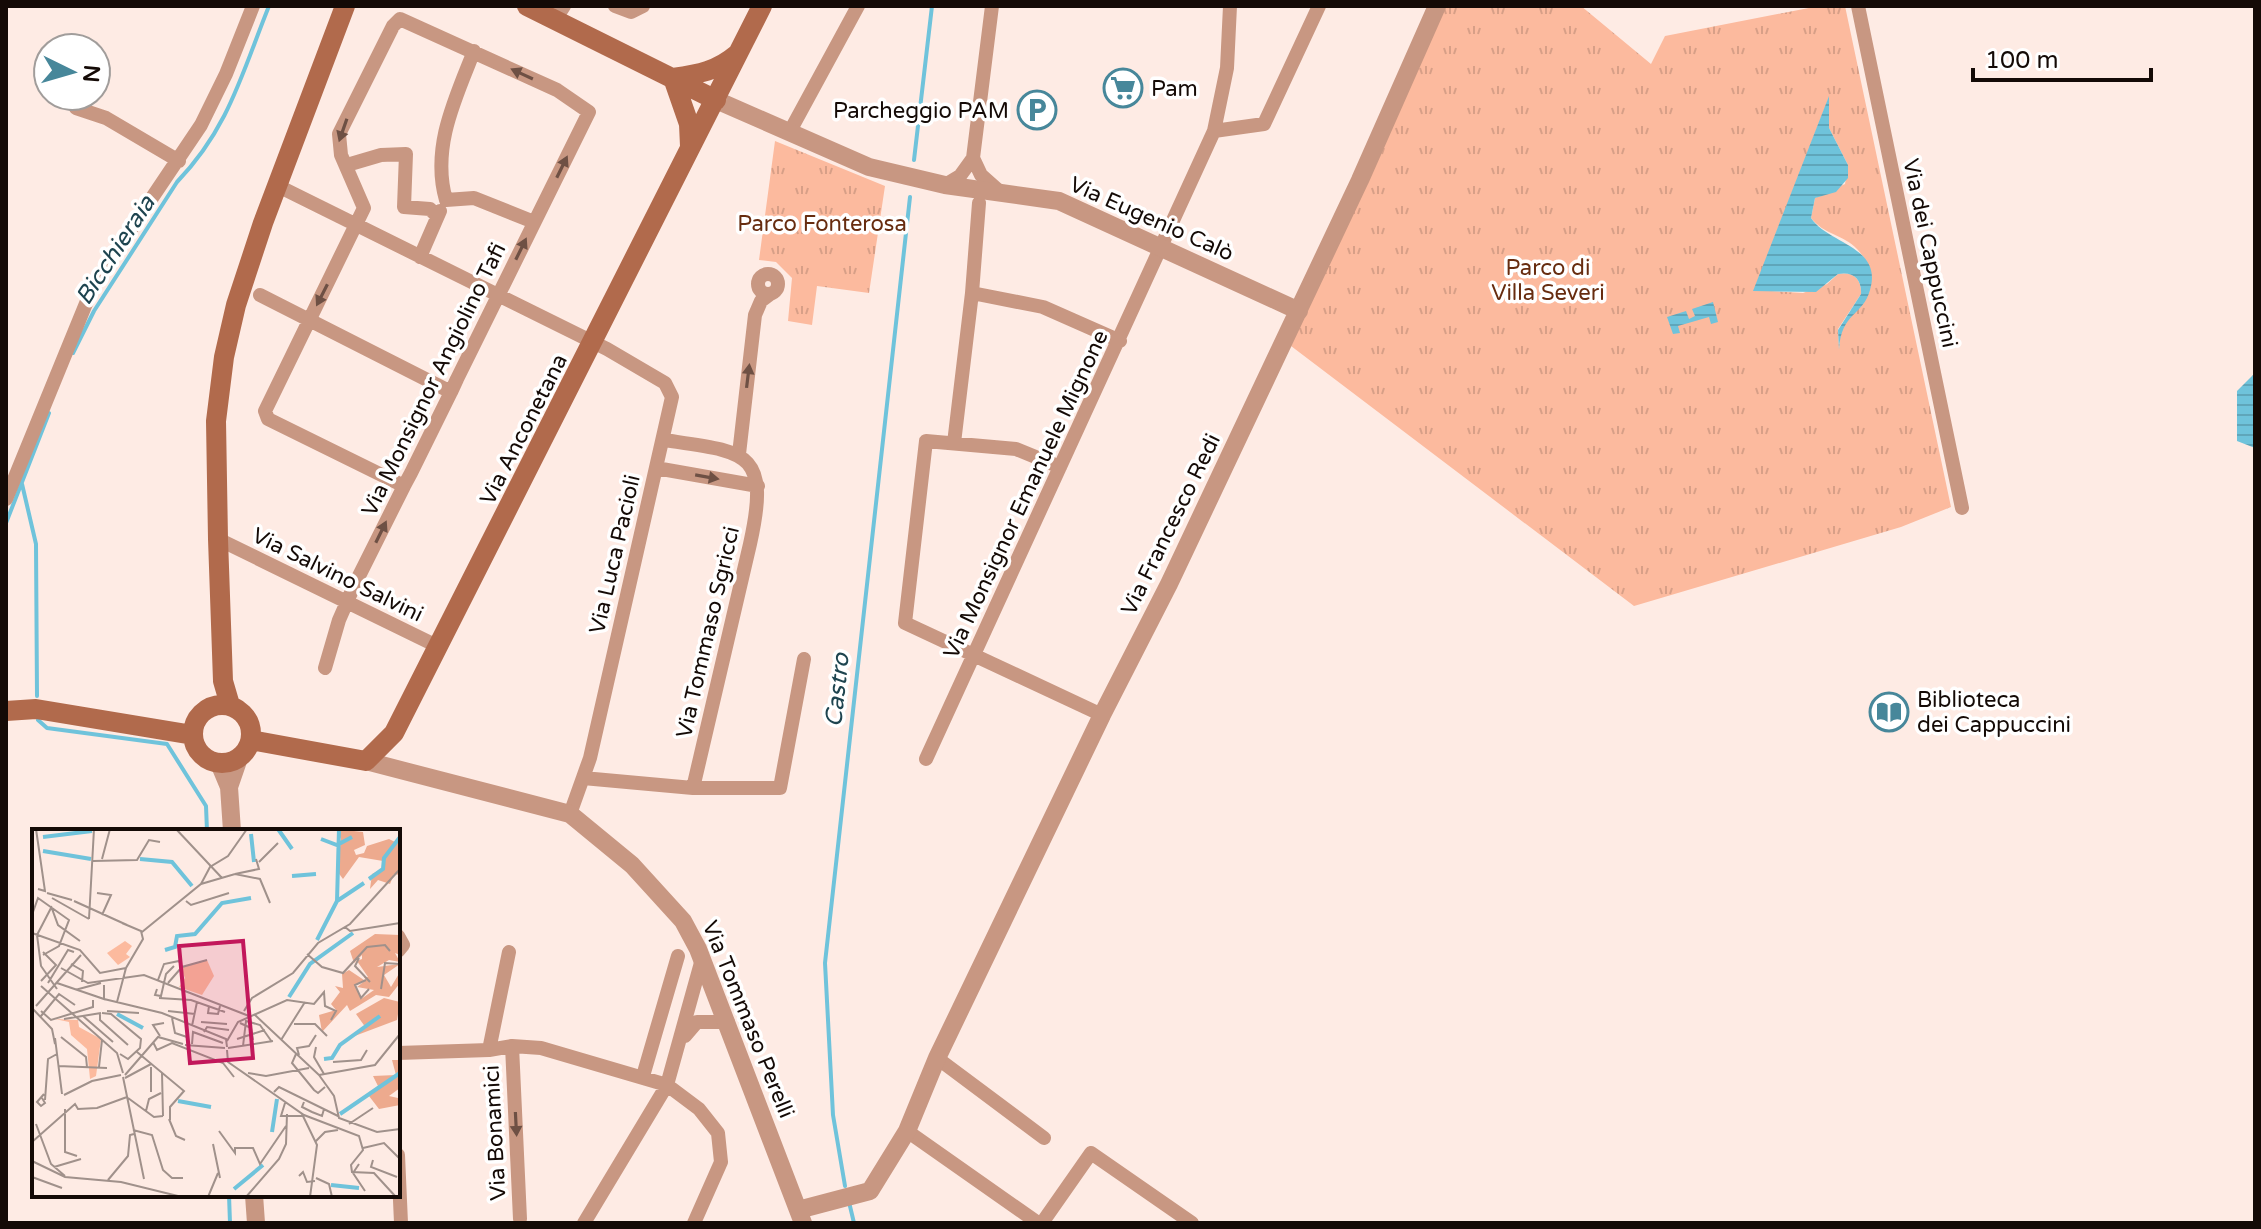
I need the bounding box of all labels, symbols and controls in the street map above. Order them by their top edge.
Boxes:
north arrow [32,32,112,112]
scale bar [1973,32,2151,82]
text: 100 m [1985,46,2059,75]
text: N [77,64,105,84]
one-way arrow [511,67,534,81]
supermarket icon: Pam [1102,67,1144,109]
place label: Pam [1151,76,1198,102]
parking icon: Parcheggio PAM [1016,89,1058,131]
place label: Parcheggio PAM [833,98,1009,124]
one-way arrow [336,118,348,142]
one-way arrow [555,156,569,179]
street label: Via dei Cappuccini [1897,156,1963,350]
street label: Via Eugenio Calò [1066,171,1238,267]
water label: Bicchieraia [69,190,162,310]
park label: Parco Fonterosa [737,211,907,237]
one-way arrow [514,238,528,261]
street label: Via Monsignor Angiolino Tafi [356,239,512,520]
park label: Parco di Villa Severi [1491,255,1605,306]
one-way arrow [316,284,329,307]
street label: Via Monsignor Emanuele Mignone [938,326,1114,663]
street label: Via Anconetana [475,350,573,509]
one-way arrow [741,364,754,389]
street label: Via Francesco Redi [1116,430,1226,619]
street label: Via Luca Pacioli [584,472,646,636]
one-way arrow [695,472,720,484]
one-way arrow [374,521,388,544]
street label: Via Salvino Salvini [248,522,427,628]
street label: Via Tommaso Sgricci [671,524,745,741]
water label: Castro [819,650,856,728]
place label: Biblioteca dei Cappuccini [1917,687,2071,738]
library icon: Biblioteca dei Cappuccini [1868,691,1910,733]
inset map [32,829,400,1197]
street label: Via Tommaso Perelli [697,917,800,1122]
street label: Via Bonamici [478,1064,512,1201]
one-way arrow [509,1112,522,1137]

